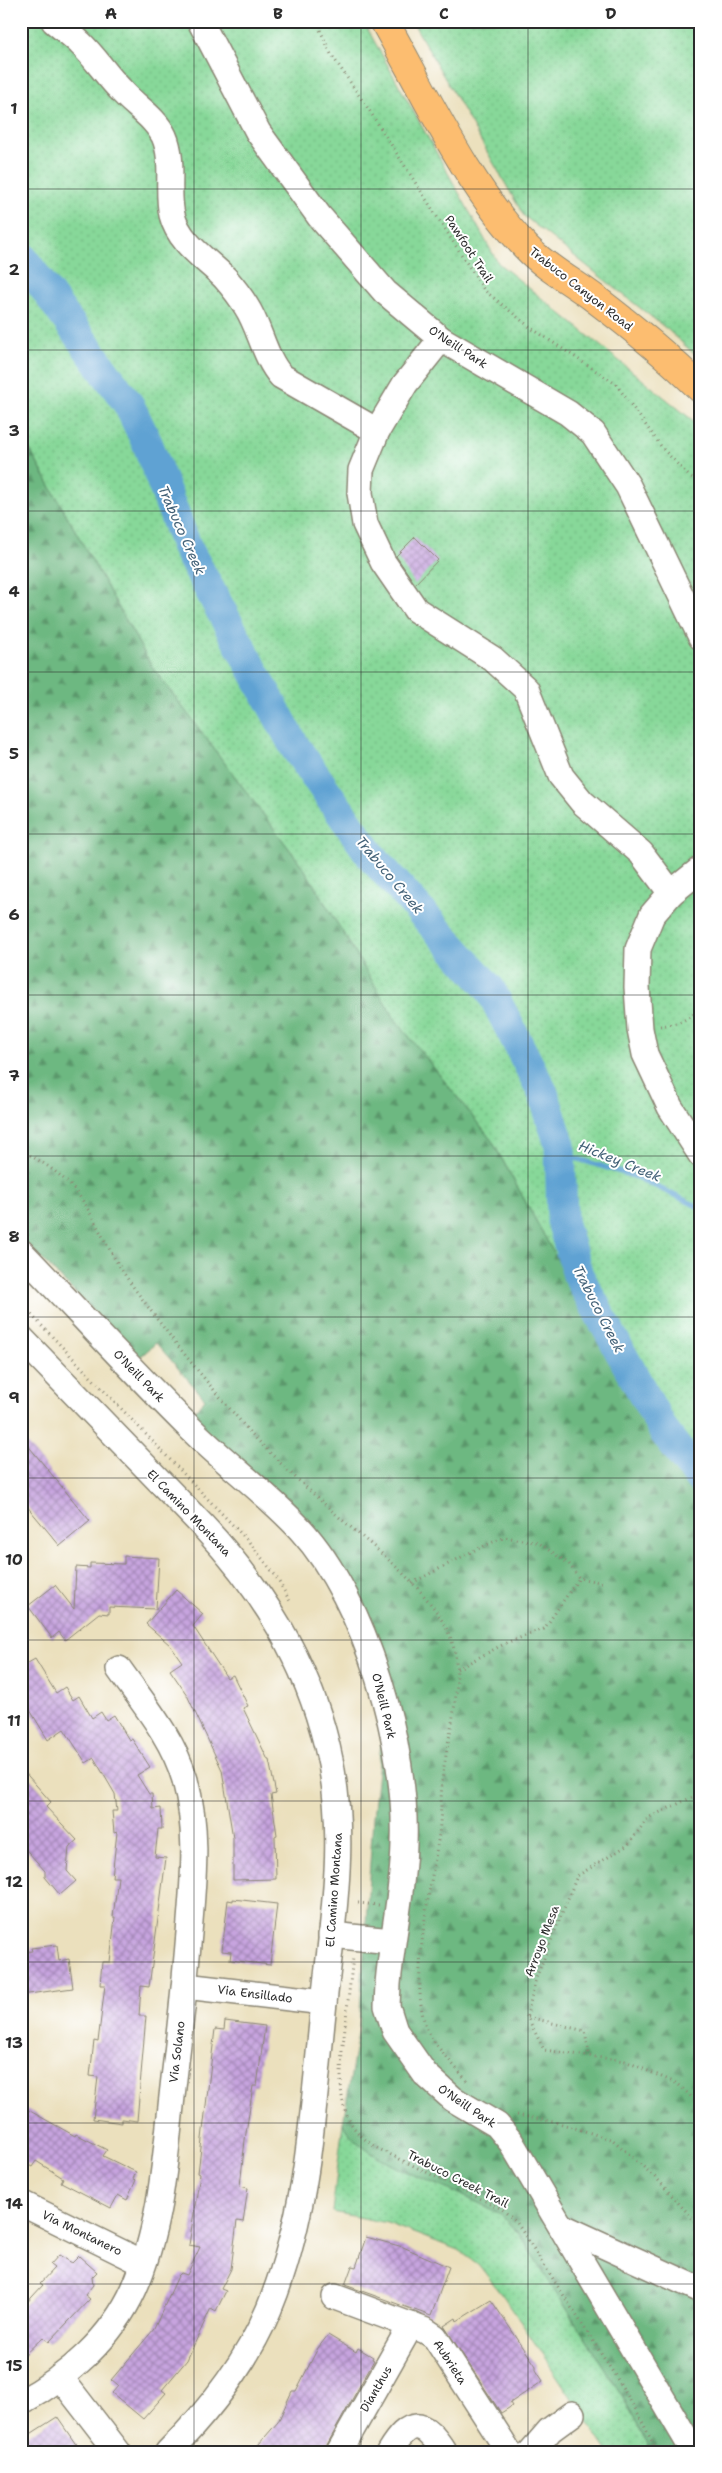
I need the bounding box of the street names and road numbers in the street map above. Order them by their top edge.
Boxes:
street label: Pawfoot Trail [441,212,497,286]
street label: Trabuco Canyon Road [526,244,636,335]
street label: O'Neill Park [425,322,491,372]
street label: O'Neill Park [110,1346,168,1406]
street label: El Camino Montana [143,1466,235,1560]
street label: O'Neill Park [368,1671,400,1741]
street label: El Camino Montana [322,1832,346,1948]
street label: Arroyo Mesa [521,1902,563,1979]
street label: Via Ensillado [217,1981,293,2007]
street label: Via Solano [165,2020,189,2084]
street label: O'Neill Park [435,2081,499,2131]
street label: Trabuco Creek Trail [405,2147,512,2212]
street label: Via Montanero [39,2207,125,2259]
street label: Aubrieta [430,2337,471,2388]
street label: Dianthus [356,2363,396,2415]

